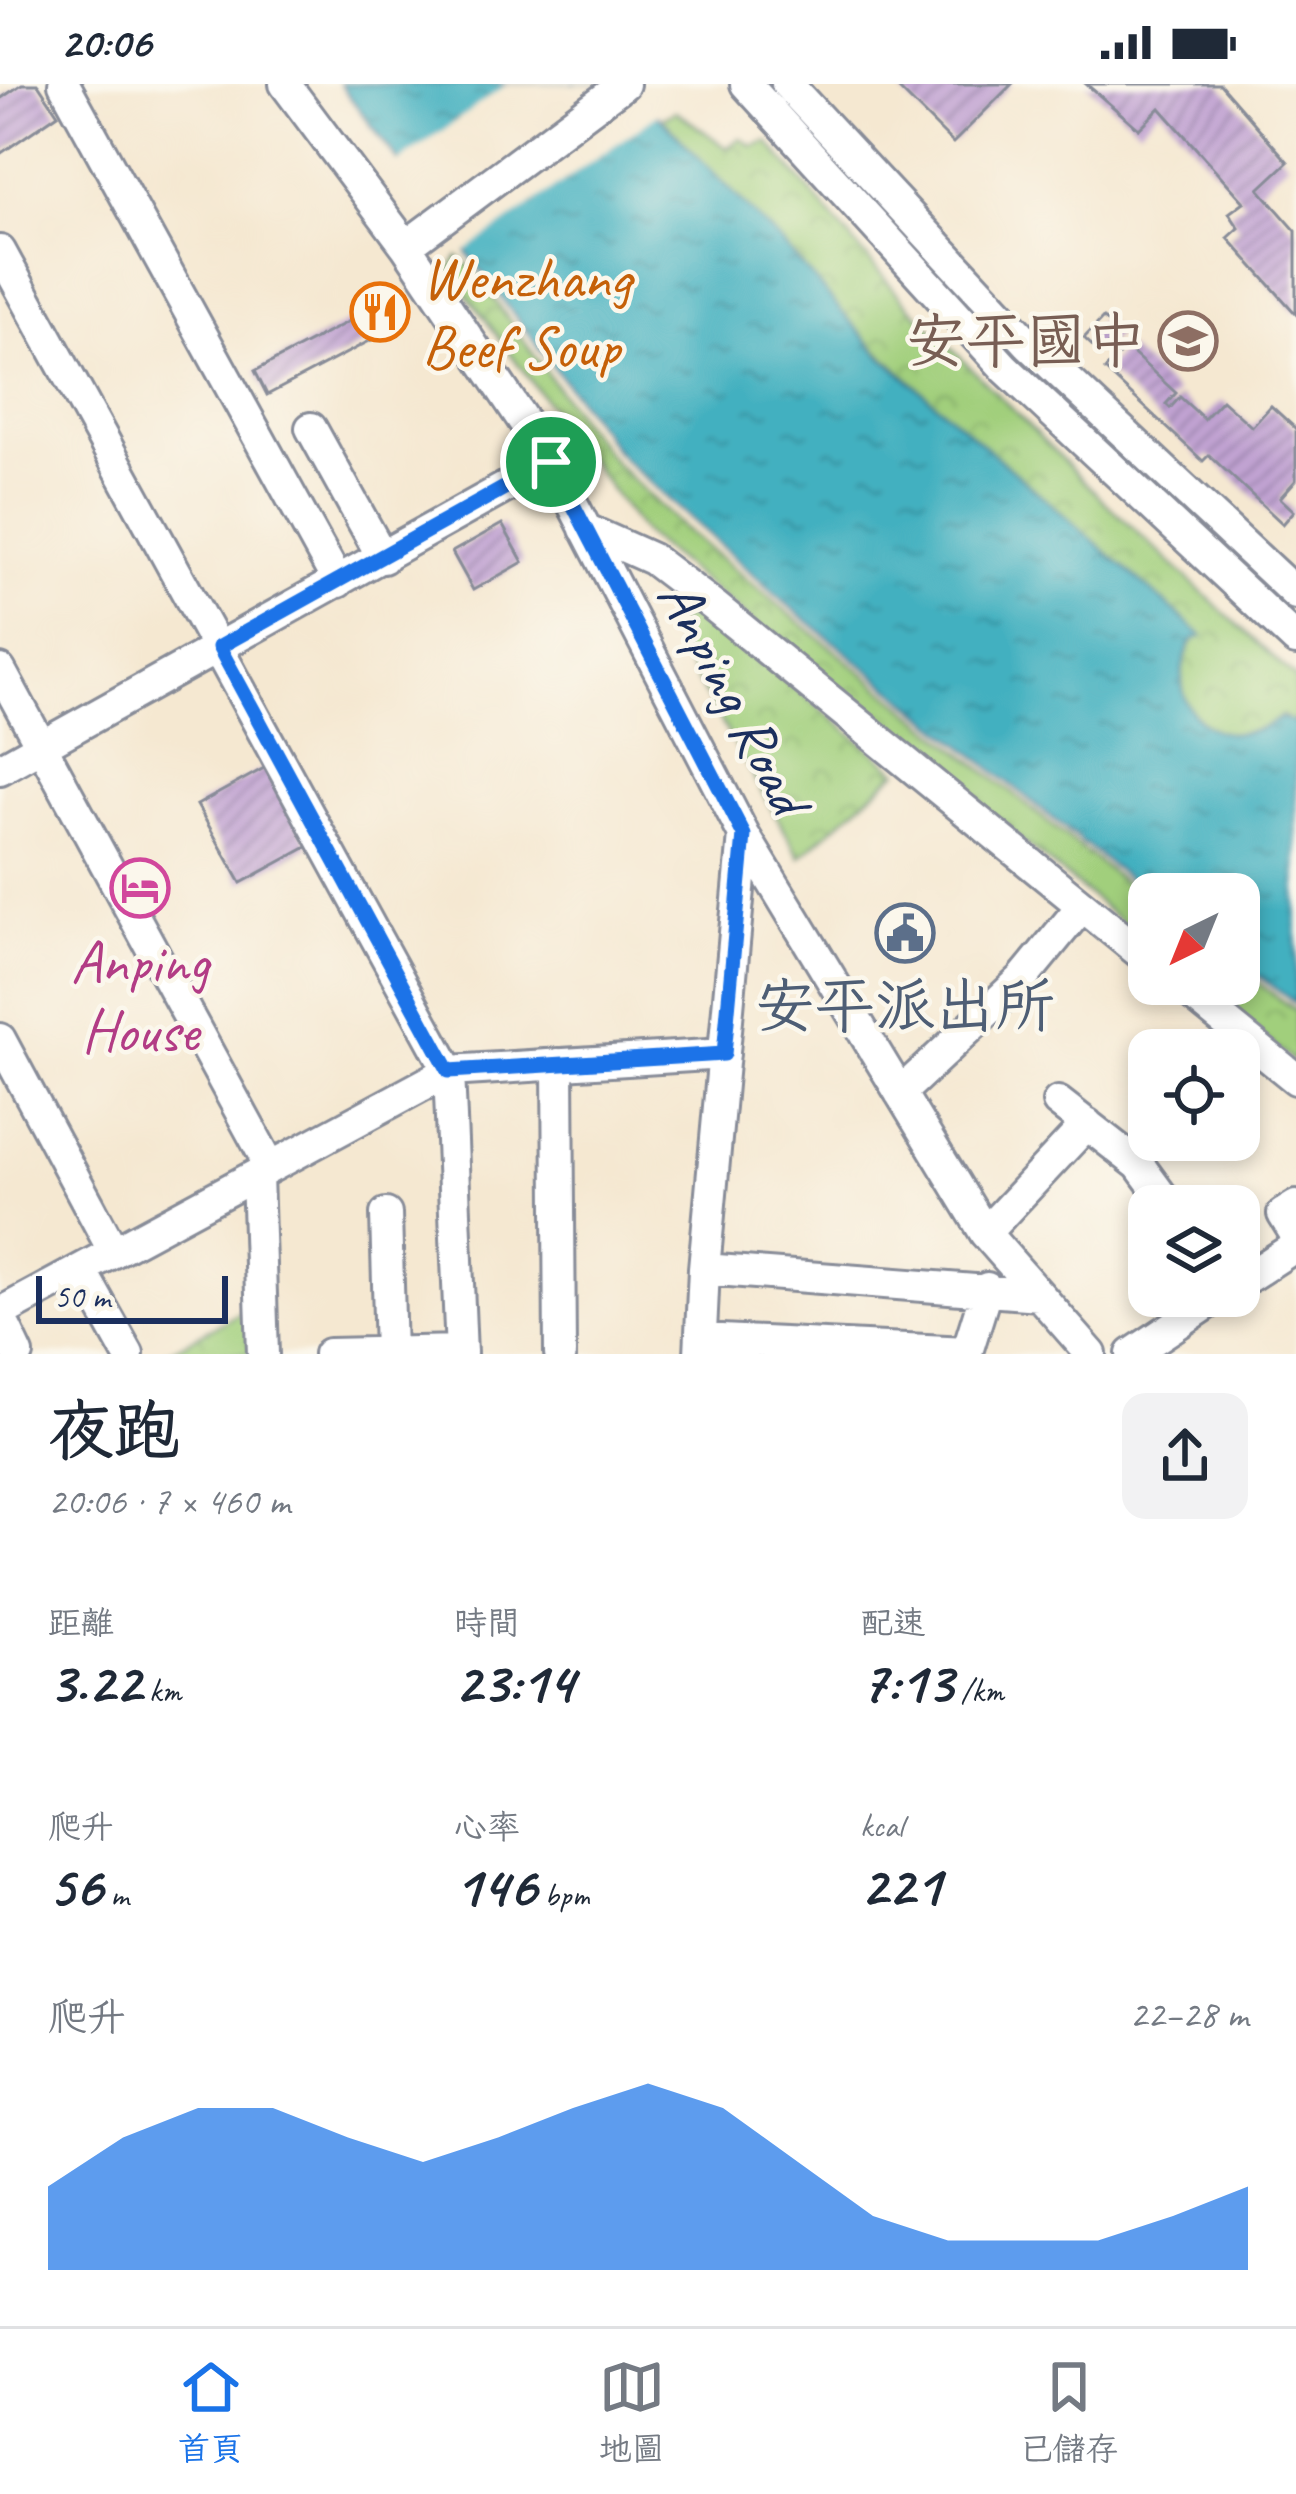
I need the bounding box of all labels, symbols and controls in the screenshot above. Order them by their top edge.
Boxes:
text: 20:06 [60,14,151,71]
place label: Wenzhang Beef Soup [422,240,635,385]
restaurant icon: Wenzhang Beef Soup [349,281,411,343]
place label: 安平國中 [906,303,1146,379]
school or university icon: 安平國中 [1157,310,1219,372]
pin [500,411,602,513]
icon: arrive [518,429,584,495]
street label: Anping Road [641,566,831,833]
hotel icon: Anping House [109,857,171,919]
north arrow [1128,873,1260,1005]
map controls [1128,873,1260,1317]
public building icon: 安平派出所 [874,902,936,964]
place label: Anping House [71,924,212,1069]
place label: 安平派出所 [755,968,1055,1044]
button: locate [1128,1029,1260,1161]
button: layers [1128,1185,1260,1317]
scale bar [36,1270,228,1323]
text: 50 m [54,1276,110,1318]
text: 夜跑 [48,1390,180,1473]
button: share [1122,1393,1248,1519]
text: 20:06 · 7 × 460 m [48,1477,290,1526]
text: 距離 [48,1602,114,1644]
text: 時間 [454,1602,520,1644]
text: 配速 [860,1602,926,1644]
text: 3.22 [48,1644,141,1720]
text: 23:14 [454,1644,574,1720]
text: 7:13 [860,1644,953,1720]
text: km [141,1670,181,1712]
text: /km [953,1670,1004,1712]
text: kcal [860,1805,904,1847]
text: 爬升 [48,1806,114,1848]
text: 心率 [454,1806,520,1848]
text: 221 [860,1847,941,1923]
text: 56 [48,1848,102,1924]
text: 146 [454,1848,536,1924]
text: m [102,1874,129,1916]
text: bpm [536,1874,590,1916]
text: 22–28 m [1129,1990,1248,2039]
text: 爬升 [48,1993,126,2042]
tab: 首頁 [178,2354,244,2470]
tab: 地圖 [599,2354,665,2470]
tab: 已儲存 [1020,2354,1119,2470]

